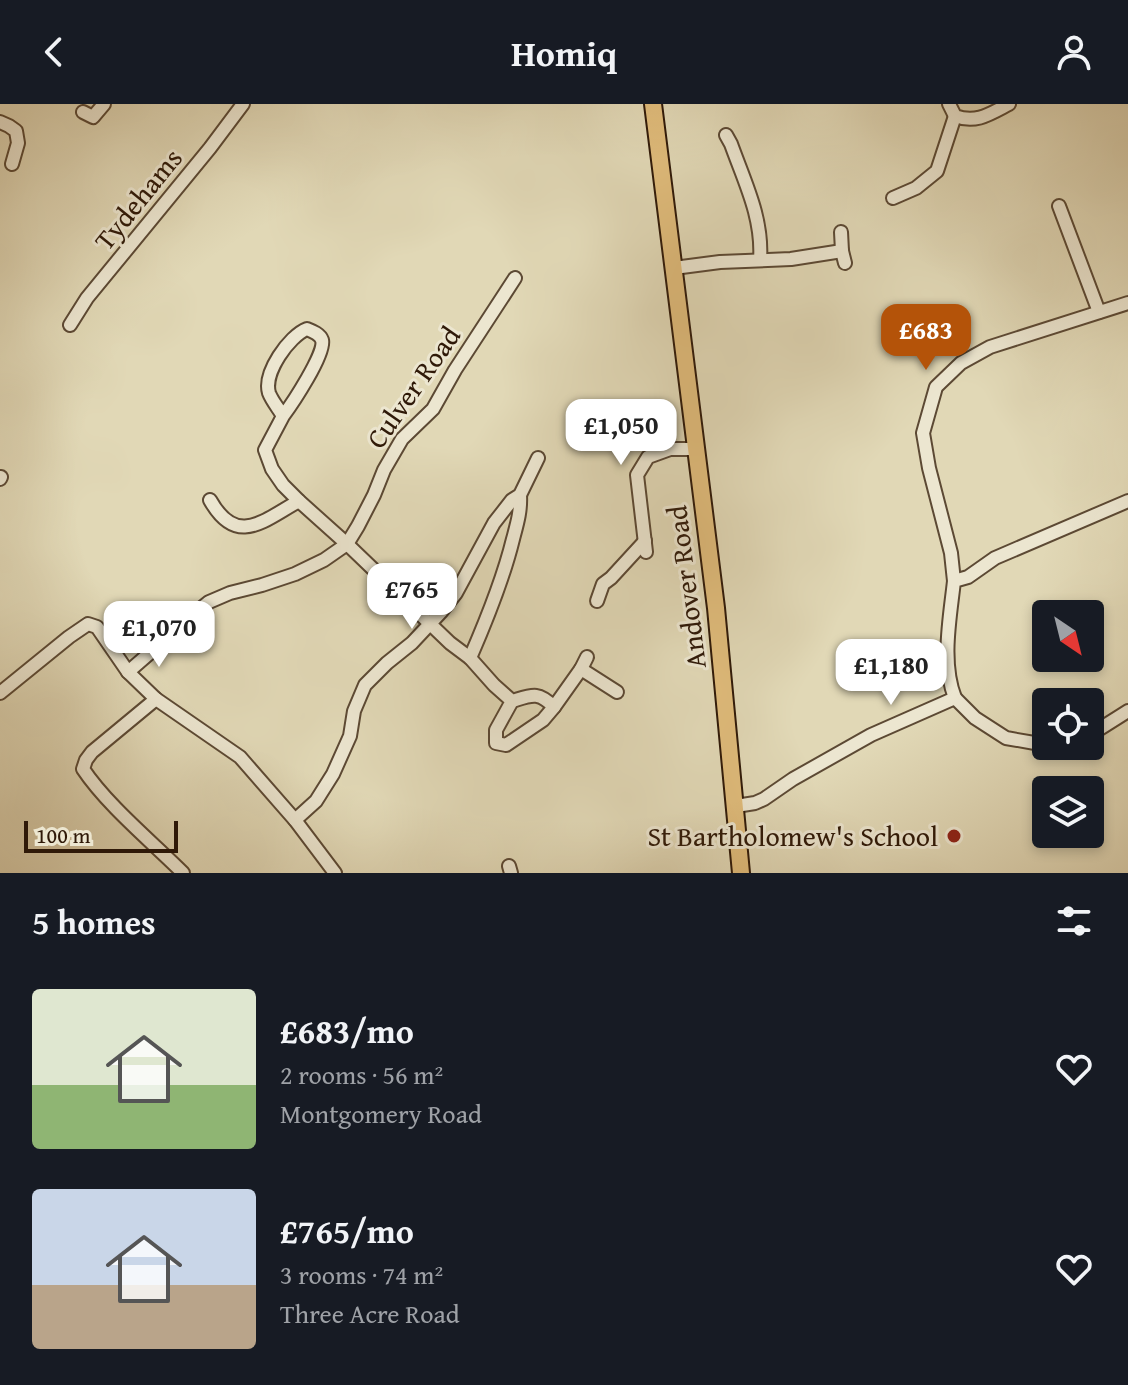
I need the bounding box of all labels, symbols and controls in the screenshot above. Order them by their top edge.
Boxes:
text: Homiq [511,26,617,79]
icon: back [32,30,76,74]
icon: person [1052,30,1096,74]
street label: Tydehams [84,139,192,258]
pin: £683 [879,304,973,372]
text: £683 [899,310,953,349]
street label: Culver Road [355,317,470,456]
pin: £1,050 [556,399,686,467]
text: £1,050 [584,405,658,444]
street label: Andover Road [655,503,716,671]
pin: £765 [365,563,459,631]
text: £765 [385,569,439,608]
north arrow [1032,600,1104,672]
map controls [1032,600,1104,848]
pin: £1,070 [94,601,224,669]
text: £1,070 [122,607,196,646]
pin: £1,180 [826,639,956,707]
text: £1,180 [854,645,928,684]
button: locate [1032,688,1104,760]
button: layers [1032,776,1104,848]
place label: St Bartholomew's School [647,815,938,856]
scale bar [24,817,178,853]
text: 100 m [36,819,91,851]
marker: St Bartholomew's School [945,827,963,845]
text: 5 homes [32,897,156,946]
icon: filters [1052,899,1096,943]
text: £683/mo [280,1006,414,1055]
icon: home [96,1021,192,1117]
icon: heart [1052,1047,1096,1091]
text: 2 rooms · 56 m² [280,1055,443,1094]
text: Montgomery Road [280,1094,482,1133]
text: £765/mo [280,1206,414,1255]
icon: home [96,1221,192,1317]
icon: heart [1052,1247,1096,1291]
text: 3 rooms · 74 m² [280,1255,443,1294]
text: Three Acre Road [280,1294,460,1333]

